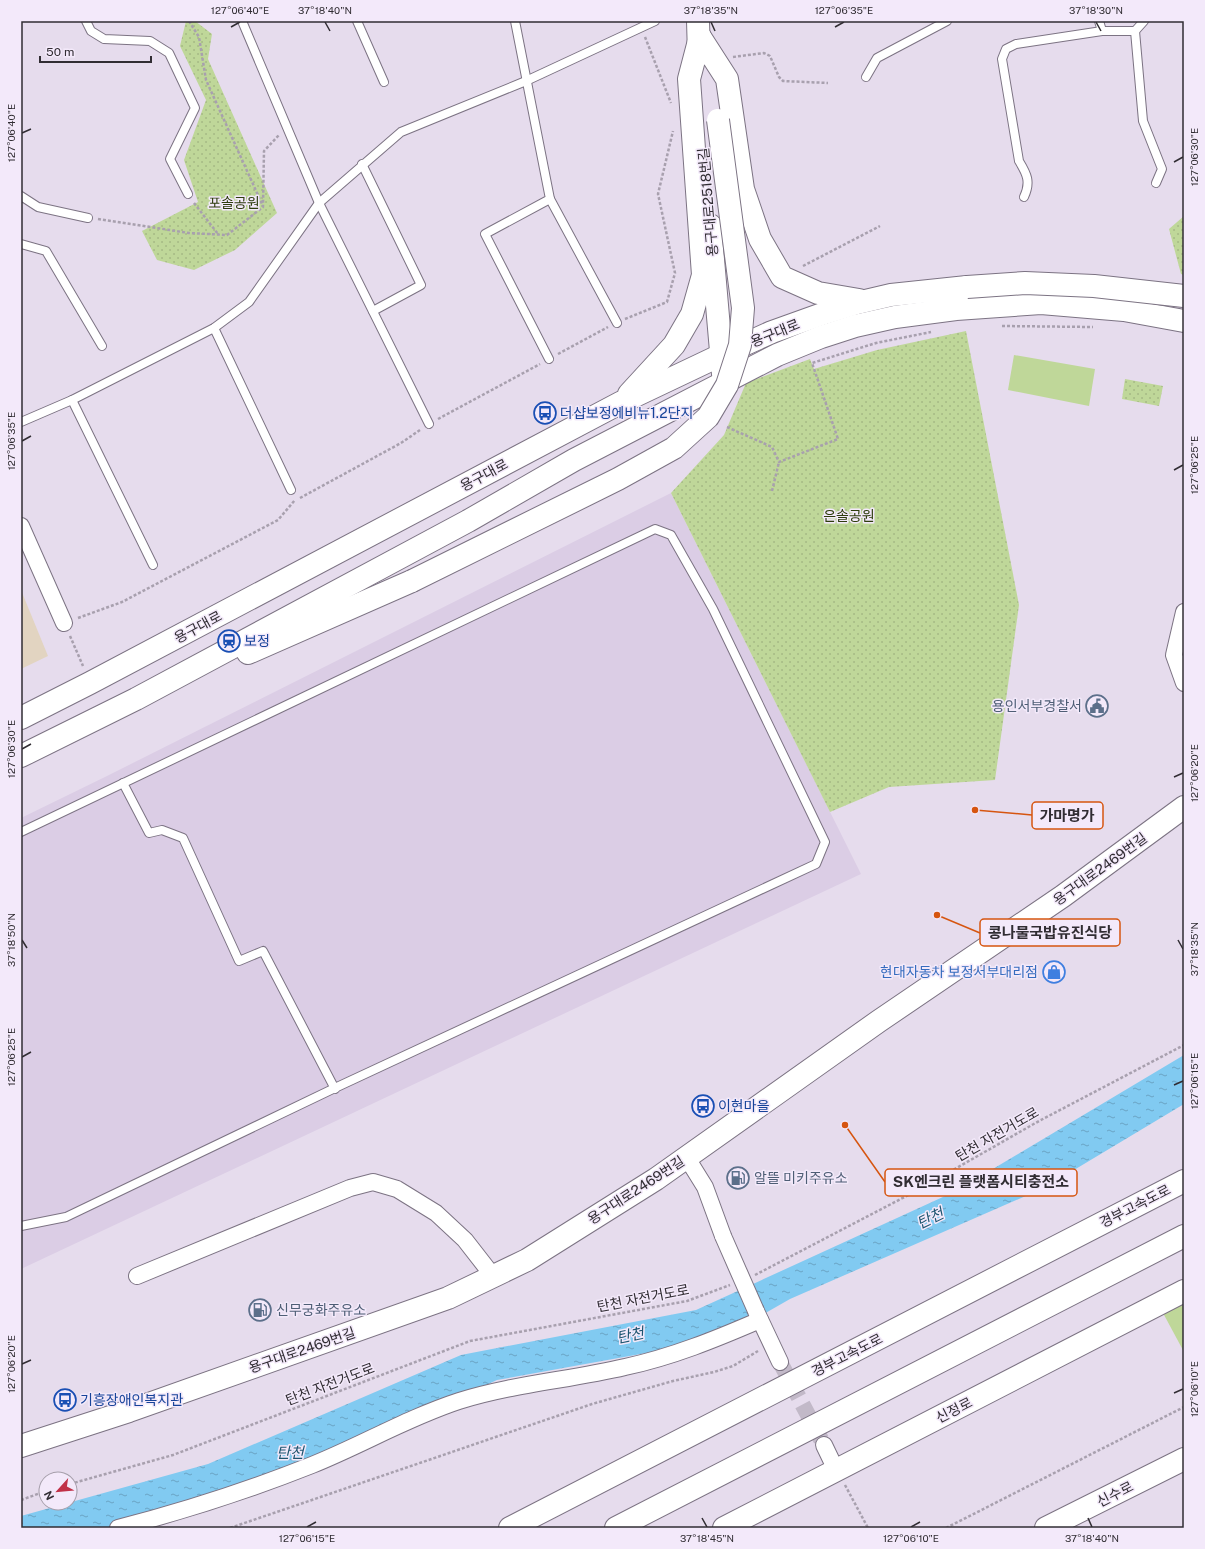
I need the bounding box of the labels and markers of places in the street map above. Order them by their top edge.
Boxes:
bus stop icon: 더샵보정에비뉴1.2단지 [532,400,558,426]
place label: 더샵보정에비뉴1.2단지 [560,405,693,421]
station icon: 보정 [216,628,242,654]
place label: 보정 [244,633,270,649]
public building icon: 용인서부경찰서 [1084,693,1110,719]
place label: 용인서부경찰서 [992,698,1082,714]
callout: 가마명가 [1032,802,1103,829]
callout: 콩나물국밥유진식당 [980,919,1120,946]
shop icon: 현대자동차 보정서부대리점 [1041,959,1067,985]
place label: 현대자동차 보정서부대리점 [880,964,1038,980]
bus stop icon: 이현마을 [690,1093,716,1119]
place label: 이현마을 [718,1098,770,1114]
fuel station icon: 알뜰 미키주유소 [725,1165,751,1191]
callout: SK엔크린 플랫폼시티충전소 [885,1169,1077,1196]
place label: 알뜰 미키주유소 [754,1170,848,1186]
fuel station icon: 신무궁화주유소 [247,1297,273,1323]
place label: 신무궁화주유소 [276,1302,366,1318]
bus stop icon: 기흥장애인복지관 [52,1387,78,1413]
place label: 기흥장애인복지관 [80,1392,183,1408]

